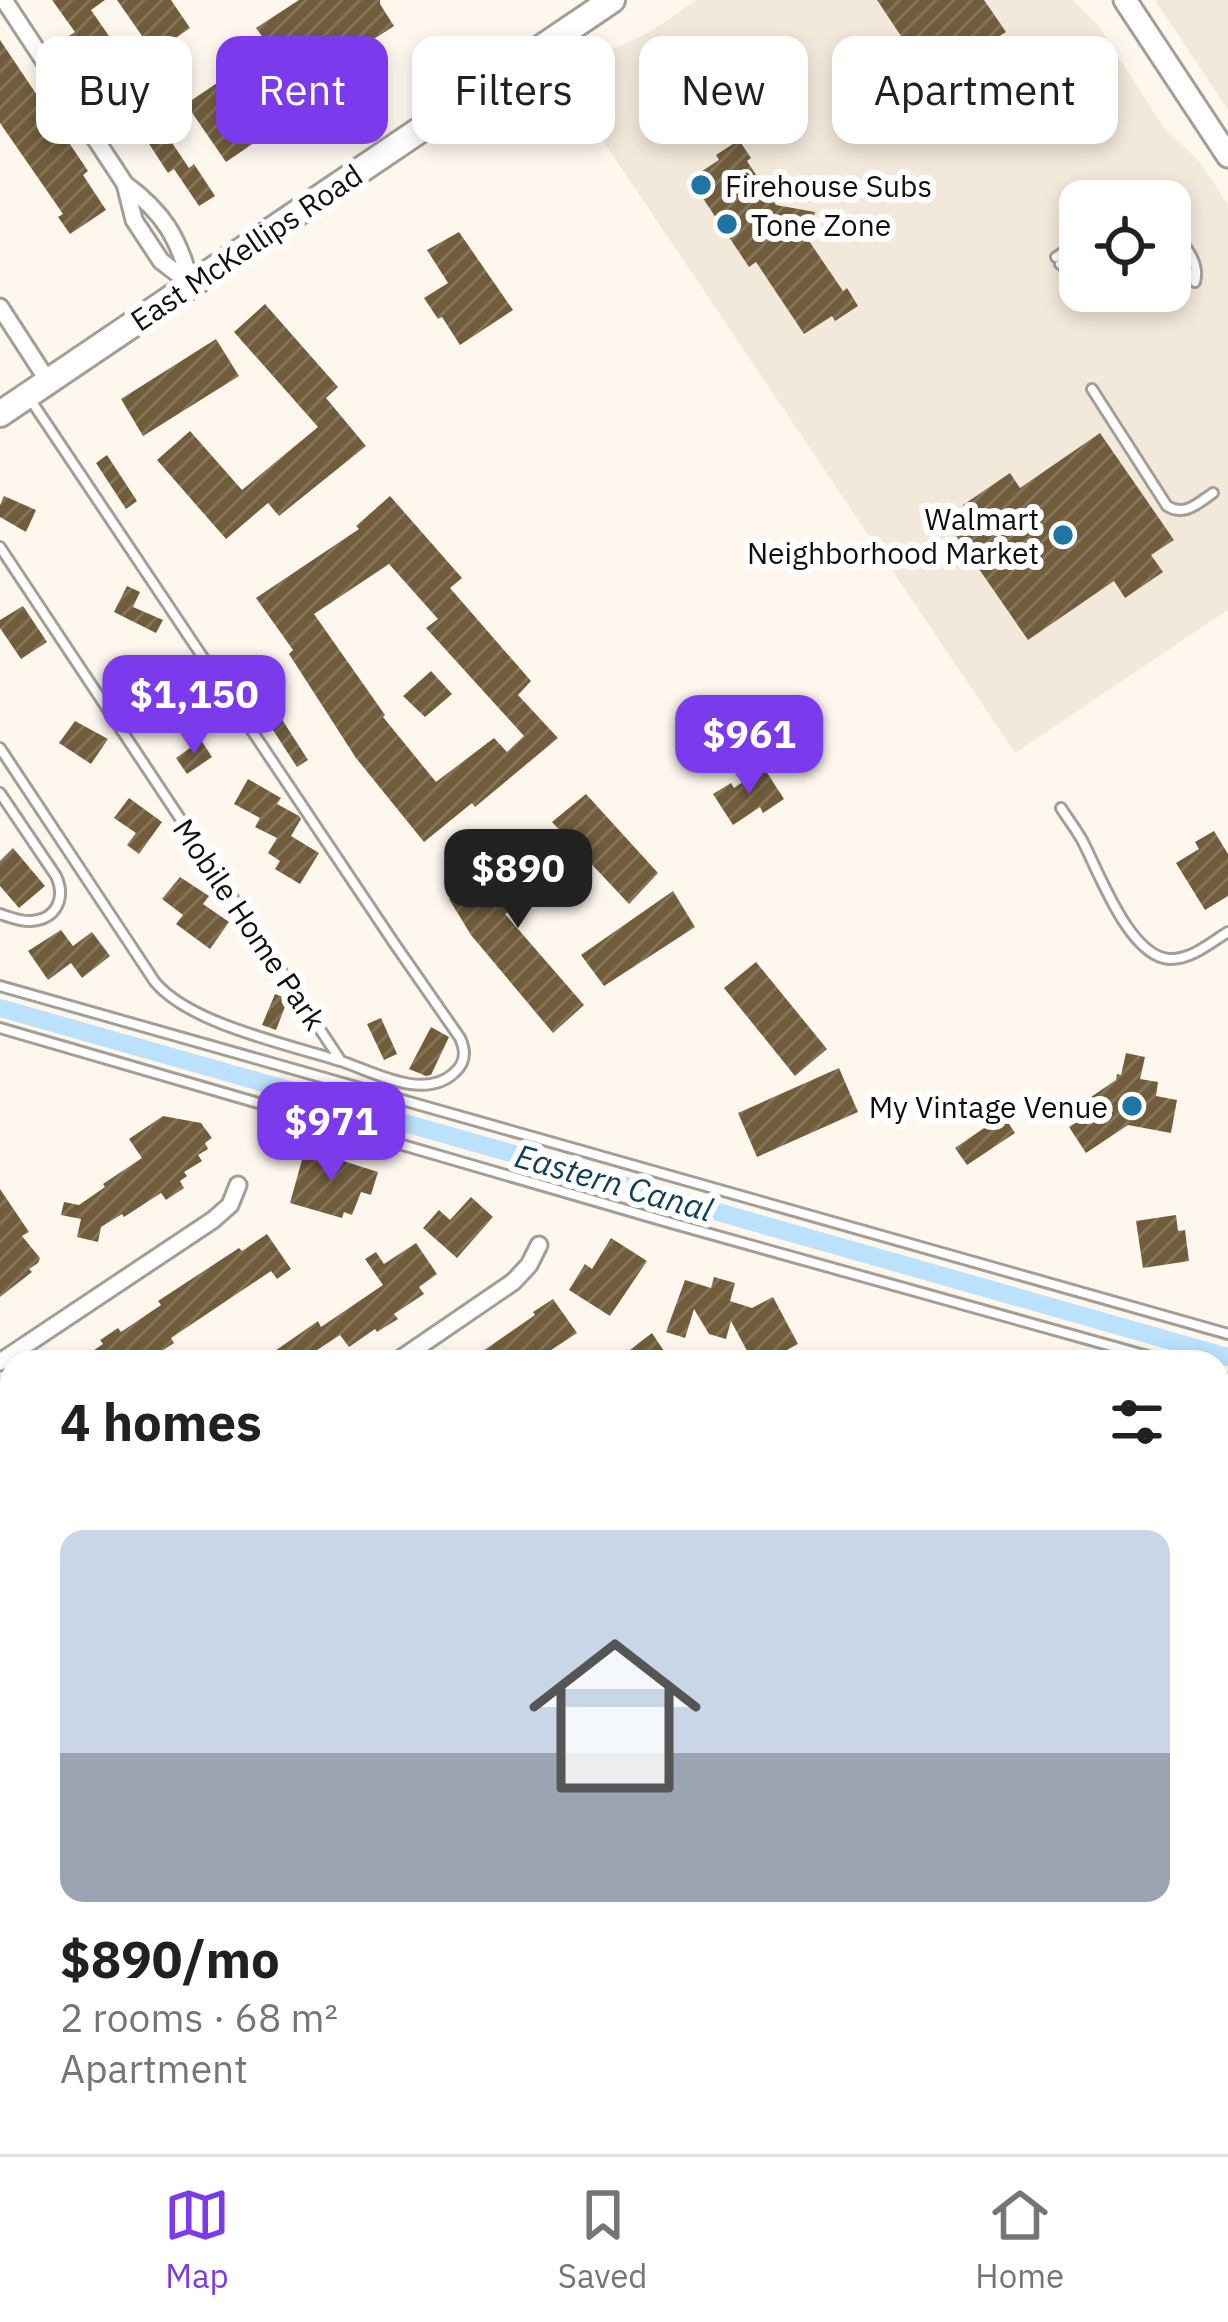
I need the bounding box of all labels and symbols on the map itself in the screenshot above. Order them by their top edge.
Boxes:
street label: East McKellips Road [123,155,369,339]
place label: Firehouse Subs [725,166,932,205]
marker: Firehouse Subs [688,172,714,198]
place label: Tone Zone [751,205,891,244]
marker: Tone Zone [714,211,740,237]
place label: Walmart Neighborhood Market [747,499,1039,572]
marker: Walmart Neighborhood Market [1050,522,1076,548]
pin: $1,150 [96,655,292,757]
pin: $961 [678,695,820,797]
street label: Mobile Home Park [165,811,335,1037]
pin: $890 [447,829,589,931]
pin: $971 [260,1082,402,1184]
place label: My Vintage Venue [869,1087,1108,1126]
marker: My Vintage Venue [1119,1093,1145,1119]
water label: Eastern Canal [510,1133,718,1231]

